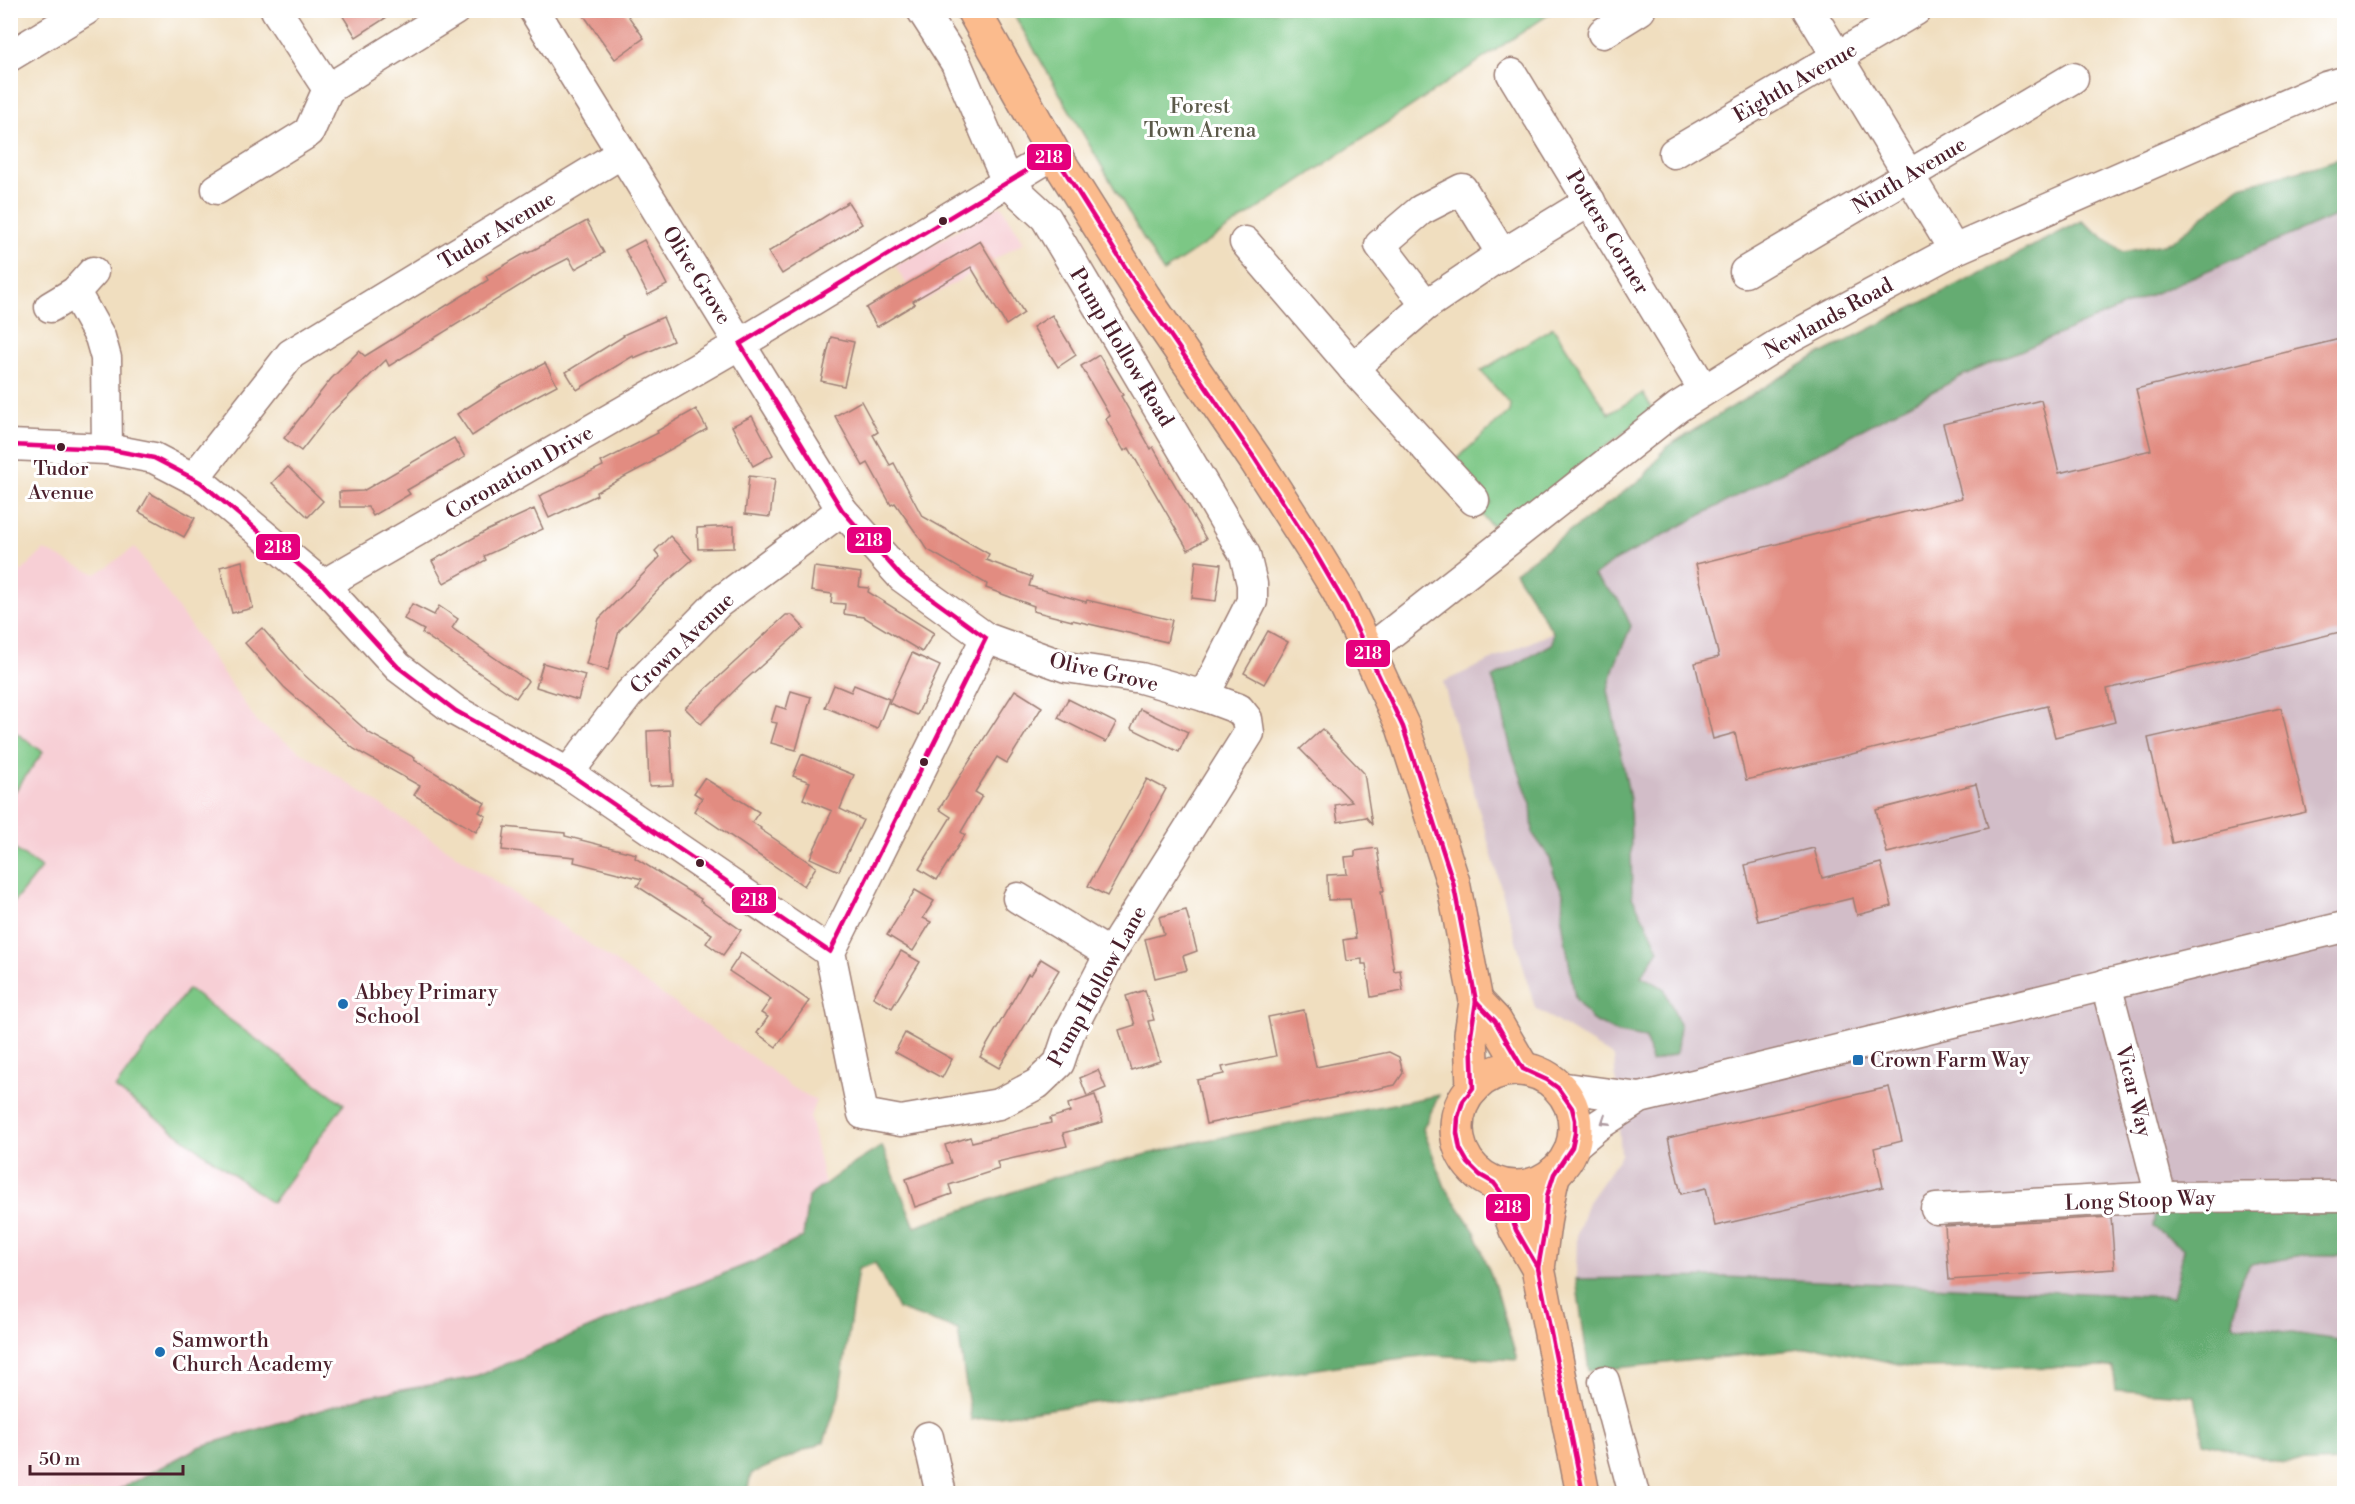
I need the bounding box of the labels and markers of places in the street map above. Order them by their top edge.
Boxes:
unlabelled marker [937,215,949,227]
marker: Tudor Avenue [55,441,67,453]
place label: Tudor Avenue [27,457,94,506]
unlabelled marker [918,756,930,768]
unlabelled marker [694,857,706,869]
place label: Abbey Primary School [354,980,499,1030]
marker: Abbey Primary School [336,997,350,1011]
place label: Crown Farm Way [1870,1048,2030,1074]
marker: Crown Farm Way [1851,1053,1865,1067]
place label: Samworth Church Academy [172,1328,334,1378]
marker: Samworth Church Academy [153,1345,167,1359]

